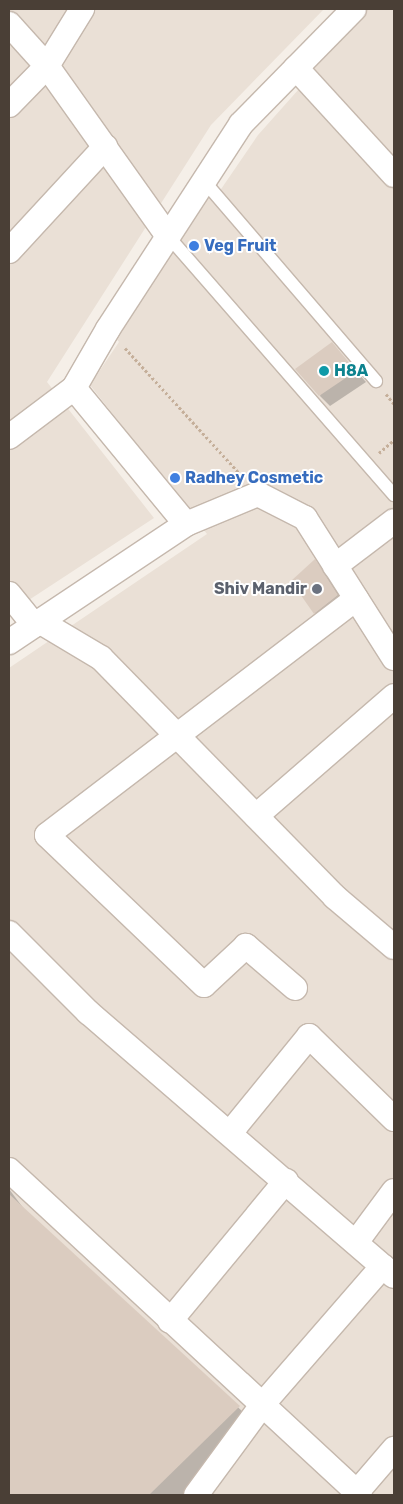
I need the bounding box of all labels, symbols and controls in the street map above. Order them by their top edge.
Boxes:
place label: Veg Fruit [204,236,277,256]
marker: Veg Fruit [188,240,200,252]
place label: H8A [334,361,368,381]
marker: H8A [318,365,330,377]
place label: Radhey Cosmetic [185,468,324,488]
marker: Radhey Cosmetic [169,472,181,484]
place label: Shiv Mandir [214,579,307,599]
marker: Shiv Mandir [311,583,323,595]

